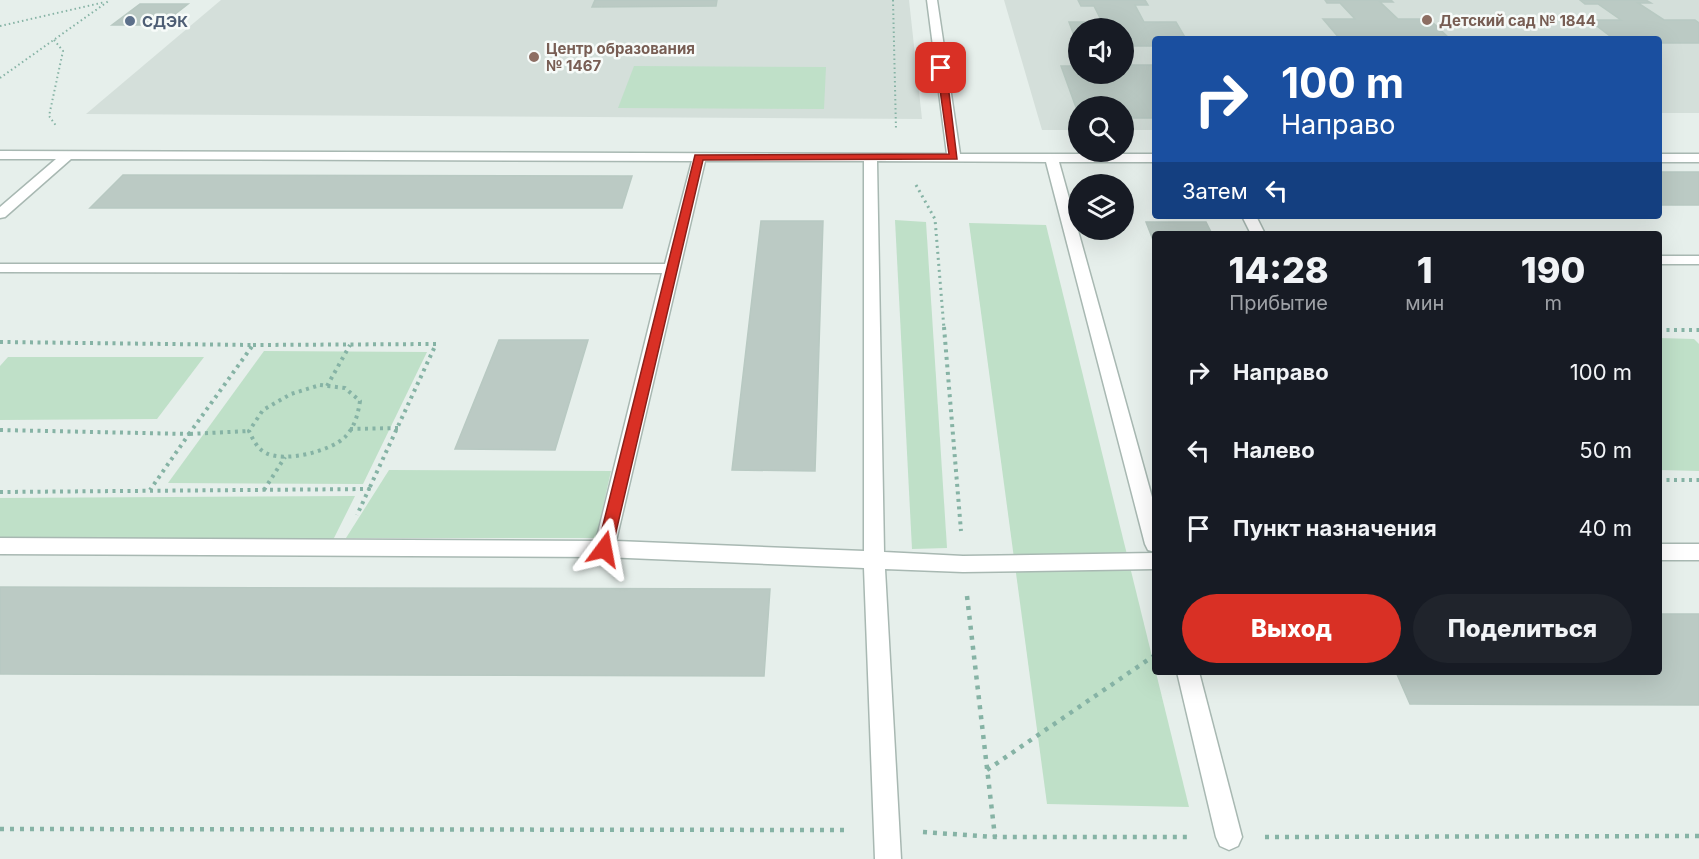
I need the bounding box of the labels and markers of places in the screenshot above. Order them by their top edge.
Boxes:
place label: Детский сад № 1844 [1439,11,1596,30]
place label: СДЭК [142,12,188,31]
marker: Детский сад № 1844 [1420,13,1434,27]
marker: СДЭК [123,14,137,28]
place label: Центр образования № 1467 [546,39,695,75]
pin [915,42,966,93]
marker: Центр образования № 1467 [527,50,541,64]

